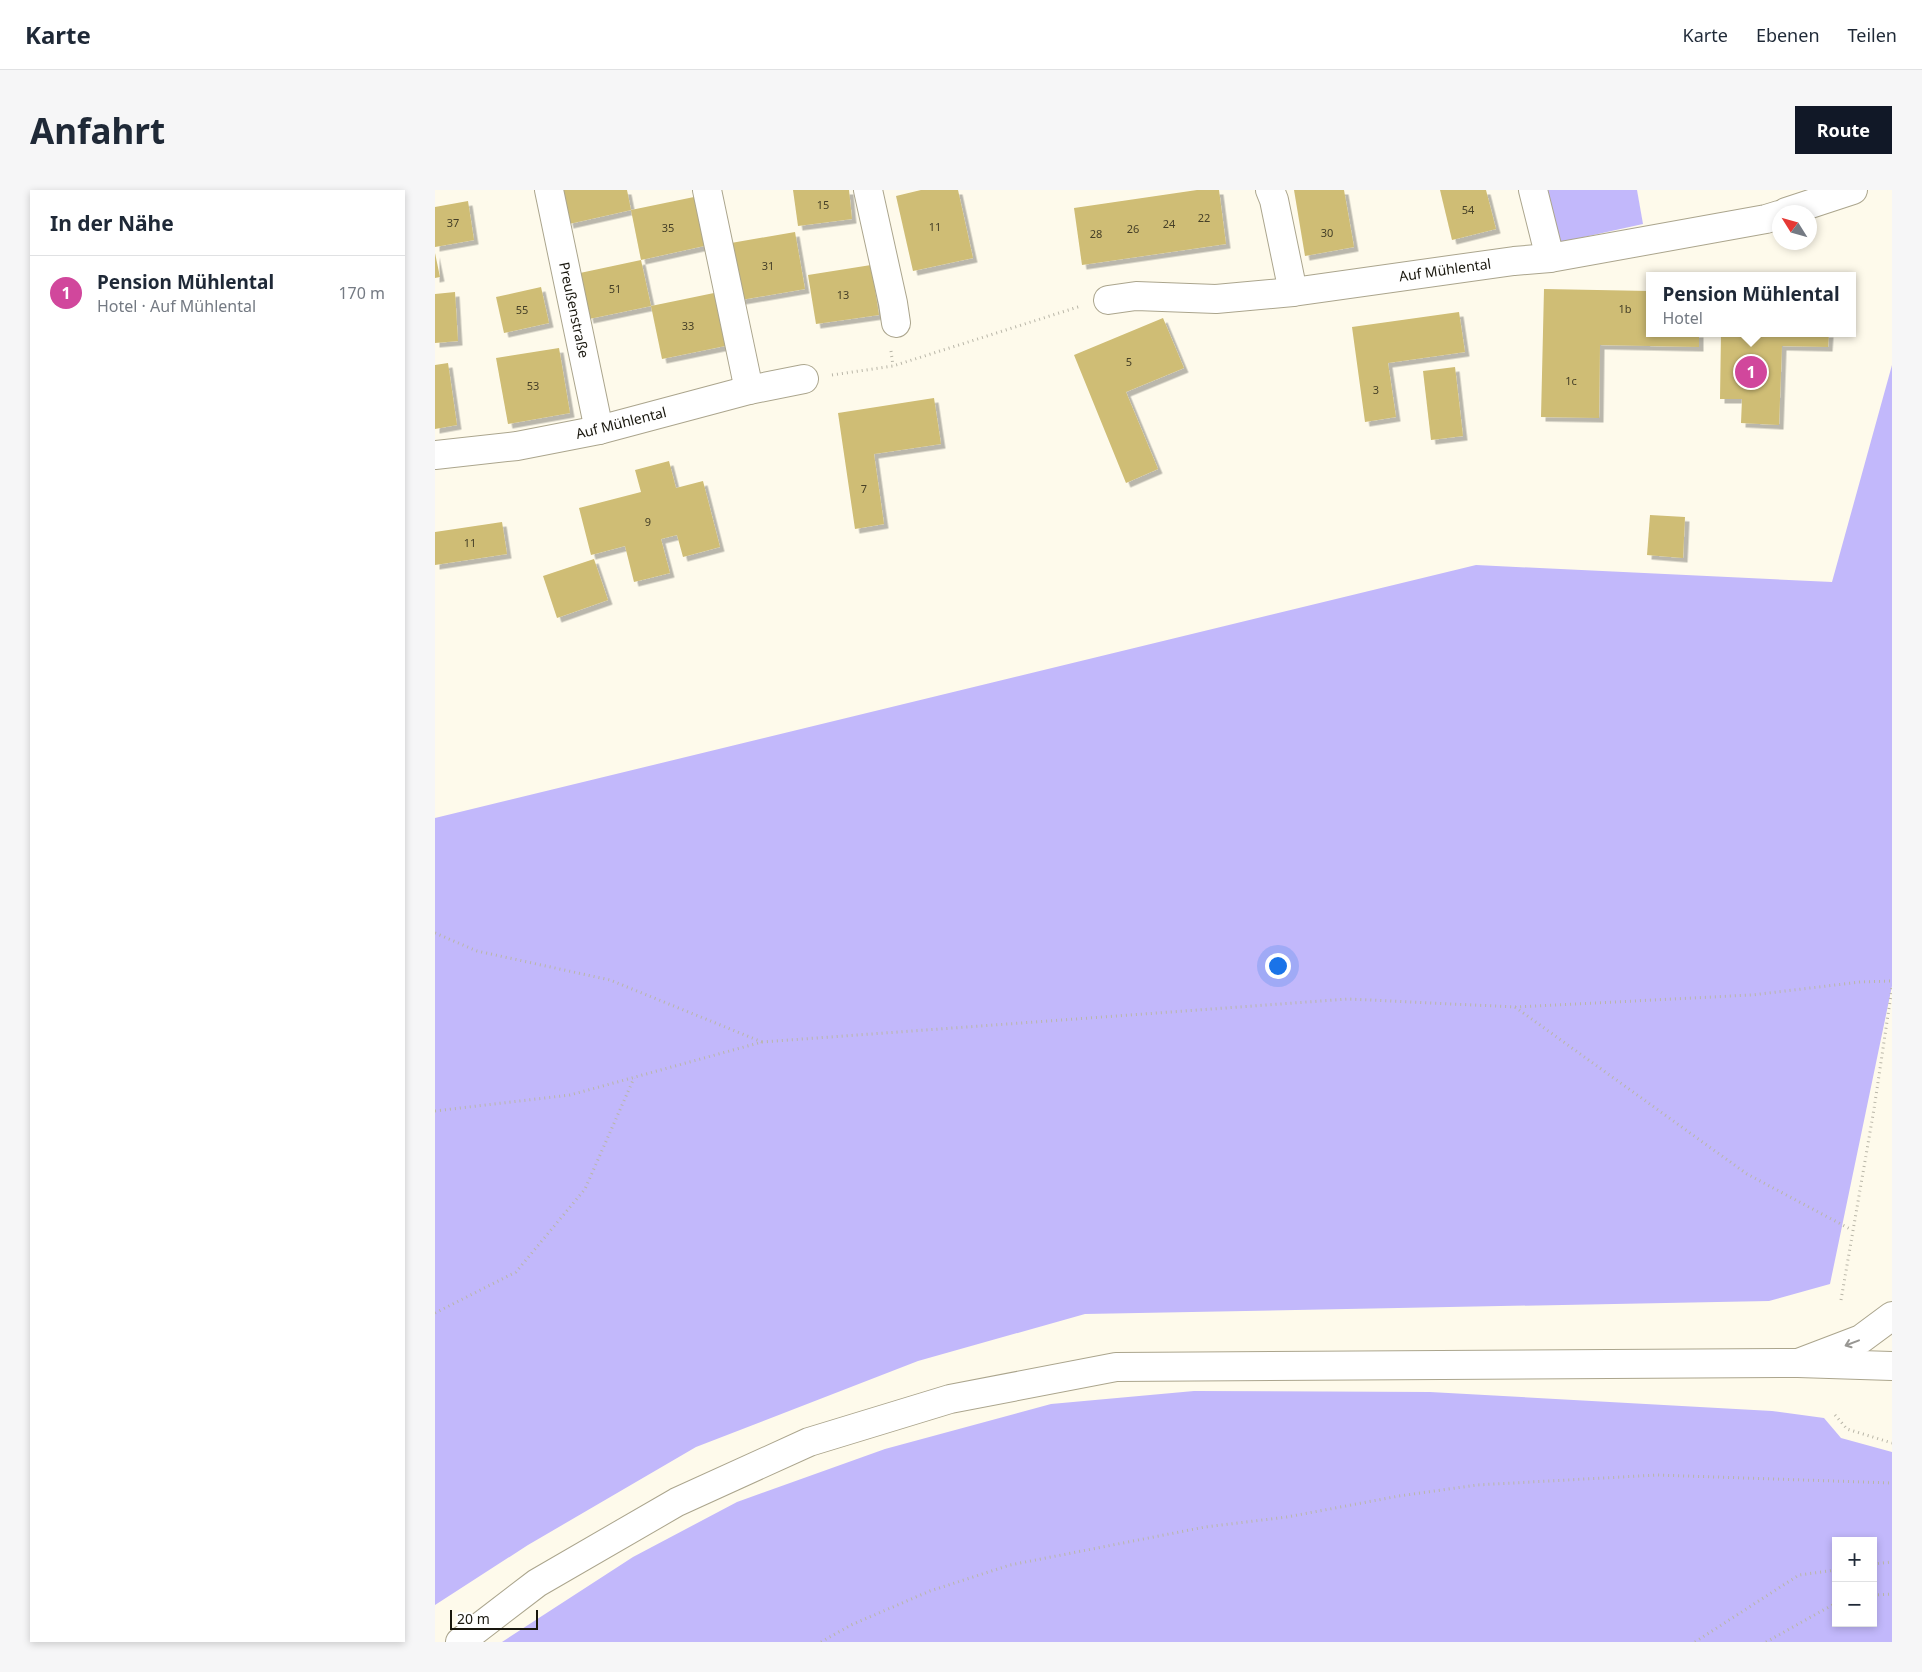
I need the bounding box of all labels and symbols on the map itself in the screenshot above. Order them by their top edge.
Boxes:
house number: 15 [817,197,829,212]
house number: 54 [1462,202,1475,217]
north arrow [1772,205,1817,250]
house number: 22 [1198,210,1210,225]
house number: 37 [447,215,459,230]
house number: 24 [1163,216,1176,231]
house number: 11 [929,219,941,234]
house number: 35 [662,220,674,235]
house number: 26 [1127,221,1139,236]
house number: 30 [1321,225,1333,240]
house number: 28 [1090,226,1102,241]
street label: Auf Mühlental [1398,254,1492,285]
house number: 31 [762,258,774,273]
street label: Preußenstraße [555,260,594,360]
house number: 51 [609,281,621,296]
house number: 13 [837,287,849,302]
house number: 1b [1618,301,1632,316]
house number: 55 [516,302,528,317]
house number: 33 [682,318,694,333]
pin: 1 [1735,353,1767,391]
house number: 5 [1126,354,1132,369]
house number: 1c [1565,373,1577,388]
house number: 53 [527,378,539,393]
house number: 3 [1373,382,1379,397]
street label: Auf Mühlental [574,402,668,443]
house number: 7 [861,481,867,496]
house number: 9 [645,514,651,529]
house number: 11 [464,535,476,550]
your location [1265,953,1291,979]
one-way arrow [1845,1339,1860,1348]
scale bar [450,1607,537,1630]

